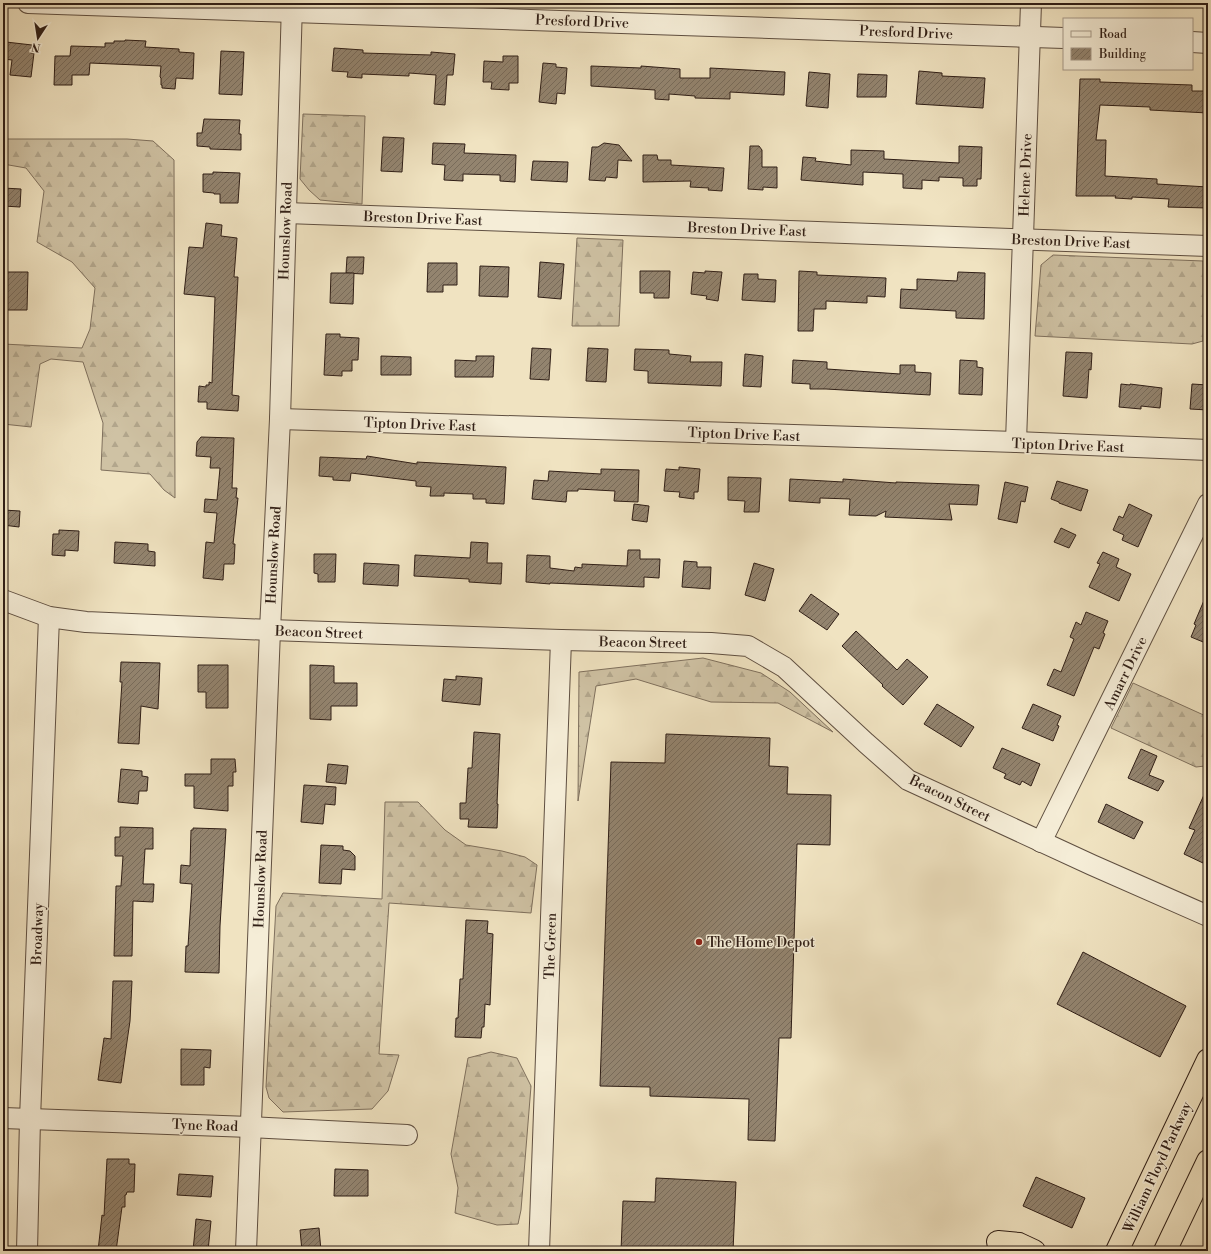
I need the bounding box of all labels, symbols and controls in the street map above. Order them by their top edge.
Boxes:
street label: Presford Drive [535,11,629,33]
north arrow [18,18,58,58]
legend [1063,18,1193,70]
street label: Presford Drive [859,22,953,44]
text: Road [1099,27,1127,42]
text: N [30,39,42,55]
text: Building [1098,47,1147,62]
street label: Helene Drive [1016,133,1036,217]
street label: Hounslow Road [275,182,297,280]
street label: Breston Drive East [362,208,483,230]
street label: Breston Drive East [686,219,807,241]
street label: Breston Drive East [1010,231,1131,253]
street label: Tipton Drive East [363,414,477,436]
street label: Tipton Drive East [687,424,801,446]
street label: Tipton Drive East [1011,435,1125,457]
street label: Hounslow Road [262,505,286,605]
street label: Beacon Street [274,622,363,644]
street label: Beacon Street [598,633,687,653]
street label: Amarr Drive [1100,634,1151,714]
street label: Beacon Street [905,771,993,826]
street label: Hounslow Road [250,830,272,928]
street label: Broadway [28,902,48,966]
street label: The Green [541,912,561,980]
place label: The Home Depot [707,934,815,952]
marker: The Home Depot [694,937,704,947]
street label: William Floyd Parkway [1119,1099,1196,1237]
street label: Tyne Road [172,1116,238,1136]

